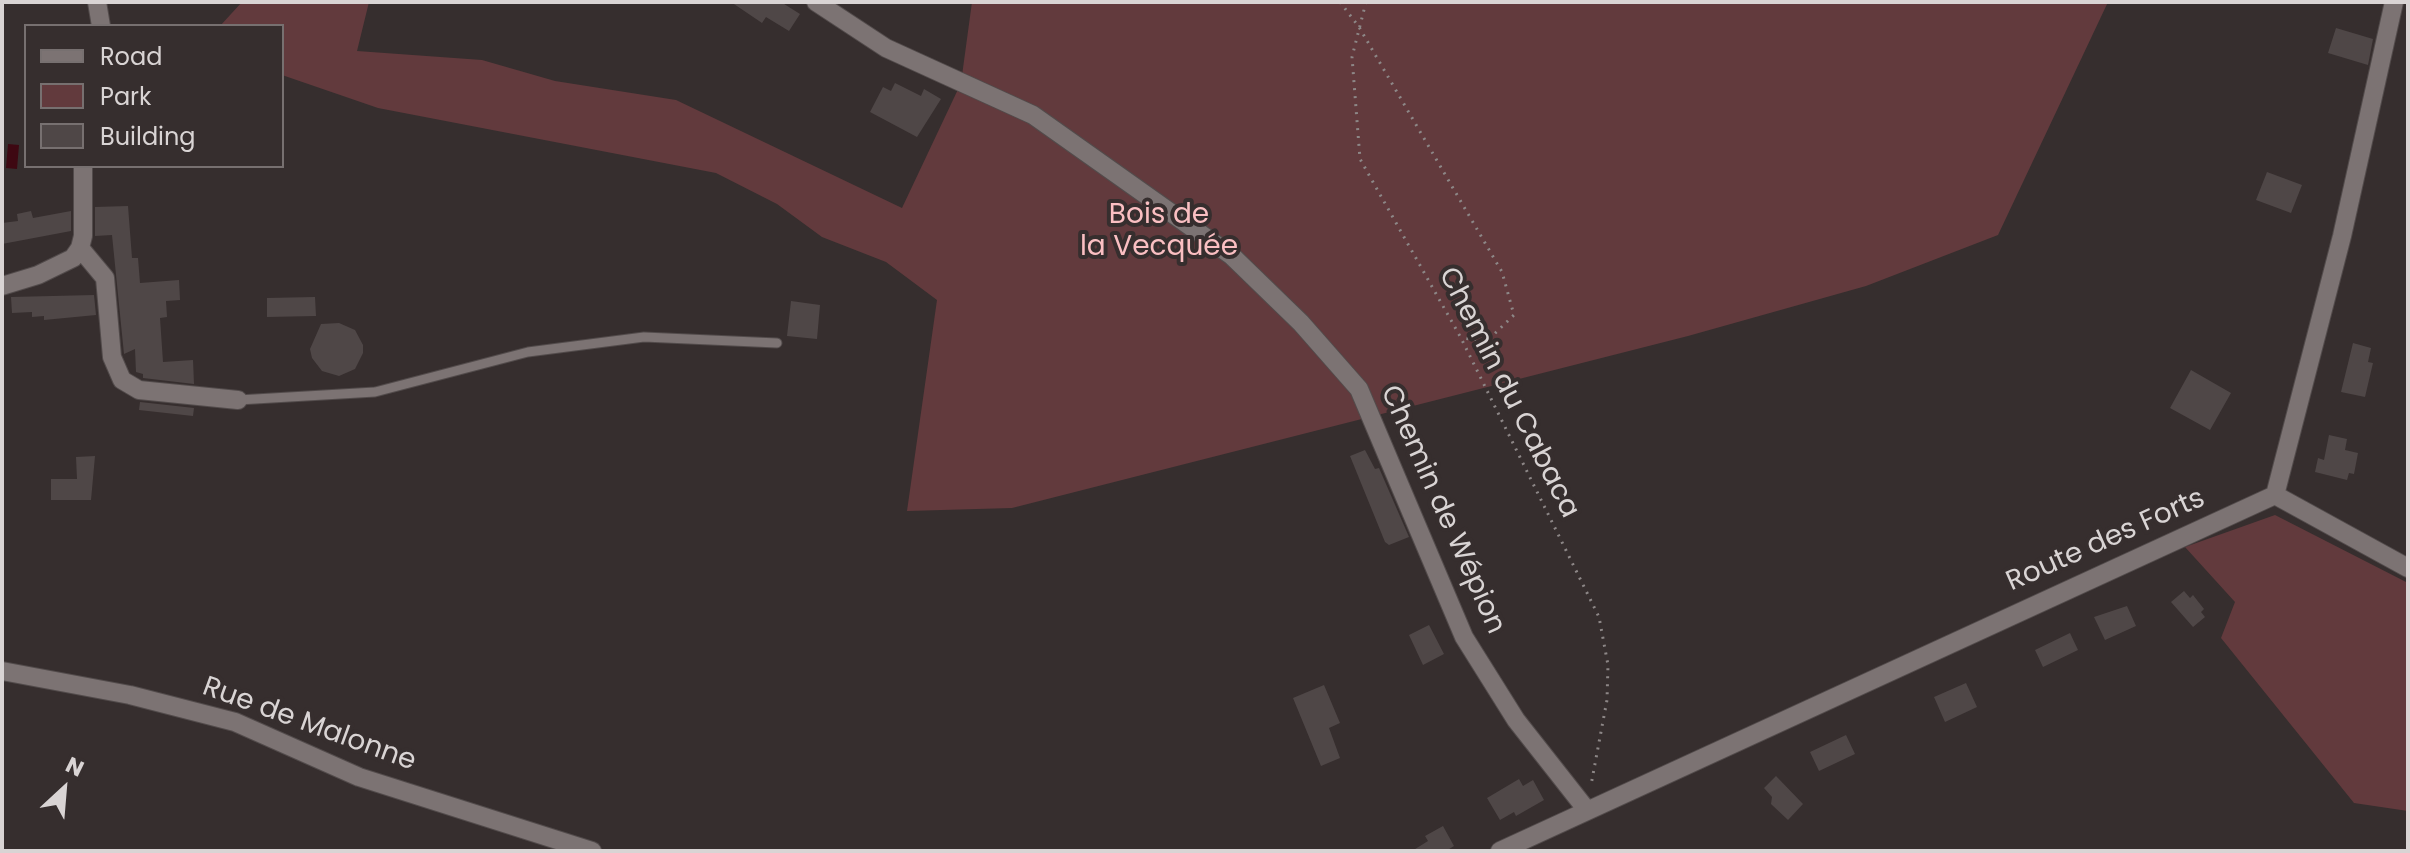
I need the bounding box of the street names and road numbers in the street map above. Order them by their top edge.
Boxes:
street label: Chemin du Cabaca [1430,262,1586,524]
street label: Chemin de Wépion [1372,381,1512,639]
street label: Route des Forts [2002,482,2210,600]
street label: Rue de Malonne [198,671,420,779]

